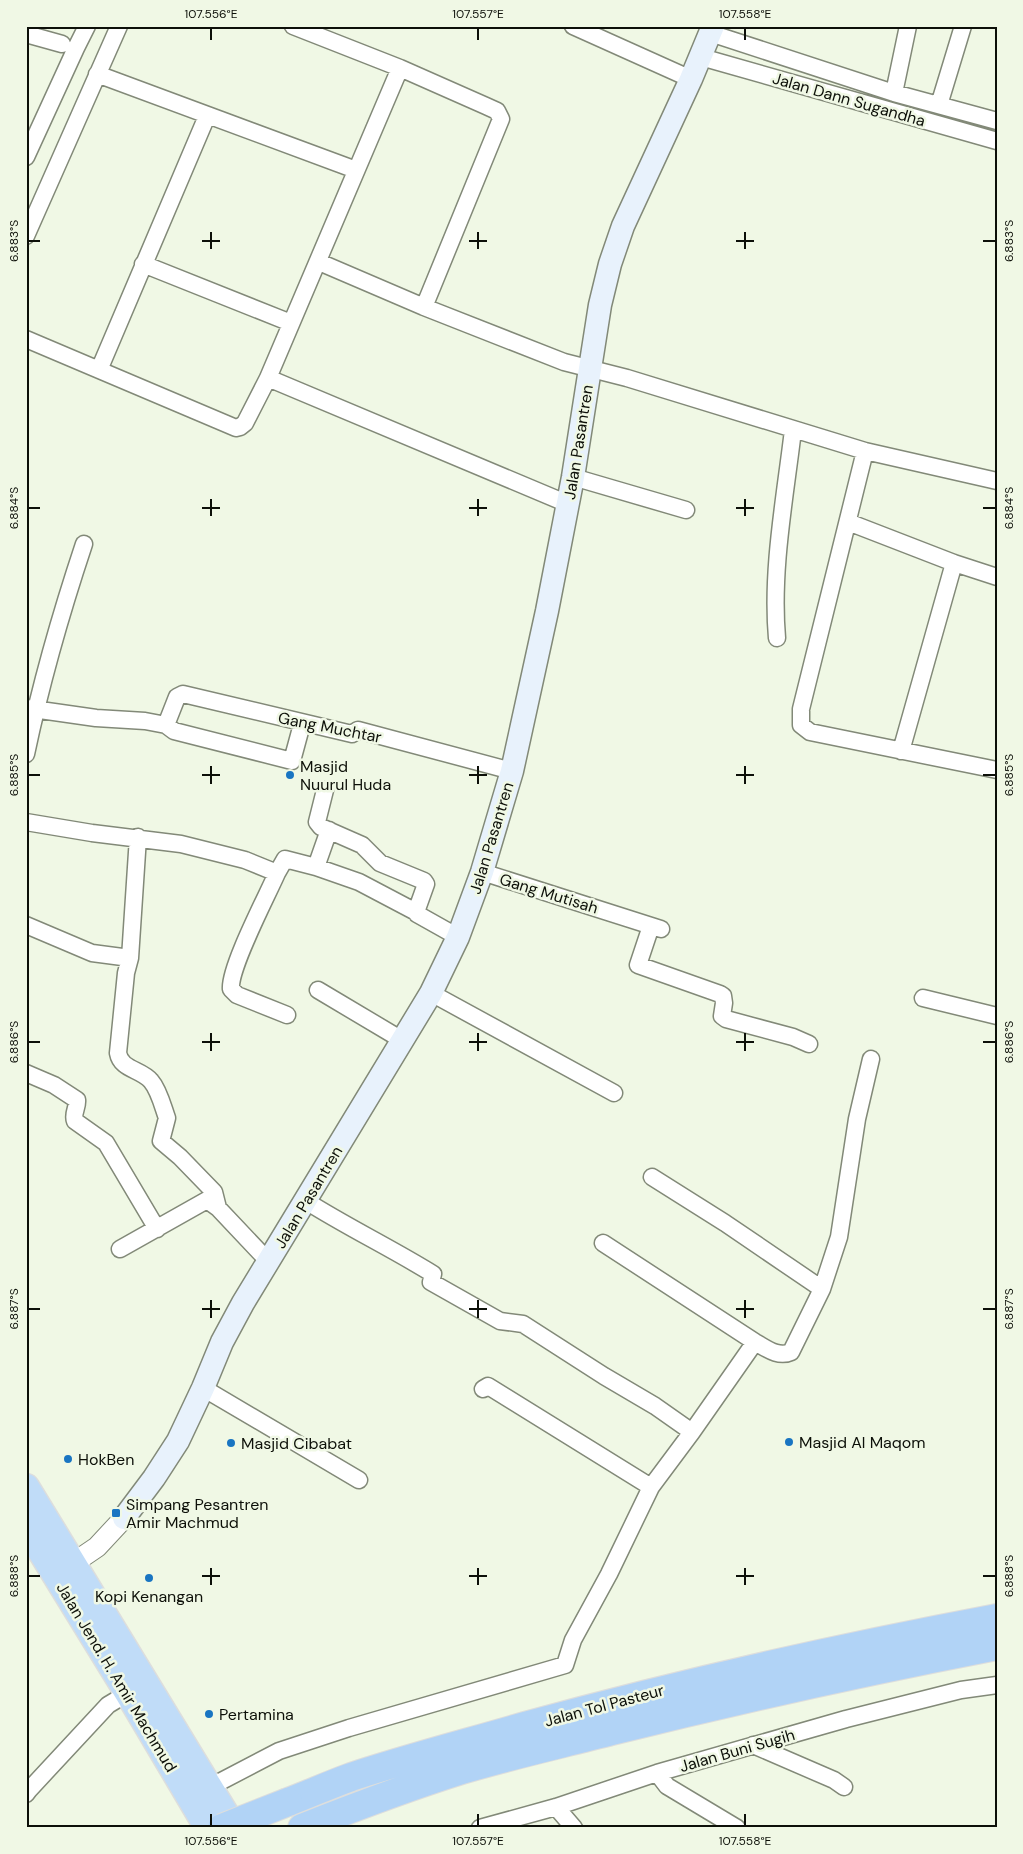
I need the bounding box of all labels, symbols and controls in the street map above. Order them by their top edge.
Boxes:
text: 107.556°E [185,6,238,22]
text: 107.557°E [452,6,504,22]
text: 107.558°E [719,6,772,22]
street label: Jalan Dann Sugandha [770,68,928,131]
text: 6.883°S [6,220,22,262]
text: 6.883°S [1001,220,1017,262]
street label: Jalan Pasantren [559,383,598,501]
text: 6.884°S [6,487,22,529]
text: 6.884°S [1001,487,1017,529]
street label: Gang Muchtar [276,707,384,748]
text: 6.885°S [6,754,22,796]
text: 6.885°S [1001,754,1017,796]
place label: Masjid Nuurul Huda [300,756,391,795]
marker: Masjid Nuurul Huda [284,769,296,781]
street label: Jalan Pasantren [464,780,518,897]
street label: Gang Mutisah [497,869,601,918]
text: 6.886°S [6,1021,22,1063]
text: 6.886°S [1001,1021,1017,1063]
street label: Jalan Pasantren [270,1142,347,1252]
text: 6.887°S [6,1288,22,1330]
text: 6.887°S [1001,1288,1017,1330]
place label: Masjid Al Maqom [799,1432,926,1453]
place label: Masjid Cibabat [241,1433,352,1454]
marker: Masjid Al Maqom [783,1436,795,1448]
marker: Masjid Cibabat [225,1437,237,1449]
place label: HokBen [78,1449,134,1470]
marker: HokBen [62,1453,74,1465]
place label: Simpang Pesantren Amir Machmud [126,1494,268,1533]
marker: Simpang Pesantren Amir Machmud [110,1507,122,1519]
text: 6.888°S [6,1555,22,1597]
text: 6.888°S [1001,1555,1017,1597]
marker: Kopi Kenangan [143,1572,155,1584]
street label: Jalan Jend. H. Amir Machmud [52,1579,182,1776]
place label: Kopi Kenangan [95,1586,203,1607]
street label: Jalan Tol Pasteur [542,1679,666,1732]
place label: Pertamina [219,1704,294,1725]
marker: Pertamina [203,1708,215,1720]
street label: Jalan Buni Sugih [677,1724,797,1777]
text: 107.556°E [185,1833,238,1849]
text: 107.557°E [452,1833,504,1849]
text: 107.558°E [719,1833,772,1849]

